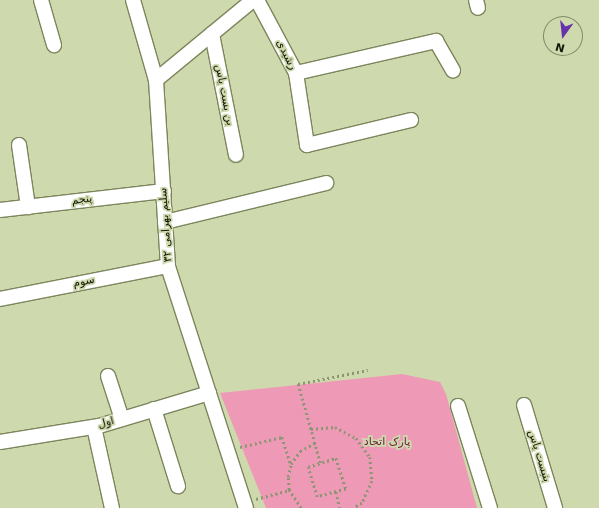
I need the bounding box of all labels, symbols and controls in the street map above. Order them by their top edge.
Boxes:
north arrow [543,16,583,56]
street label: رشیدی [273,38,299,72]
text: N [554,40,566,55]
street label: بن بست یاس [212,63,236,127]
street label: سلیم بهرامی ۳۲ [157,187,175,263]
street label: پنجم [71,192,93,208]
street label: سوم [72,273,96,291]
street label: اول [96,415,116,431]
street label: بنبست یاس [525,428,553,484]
park label: پارک اتحاد [364,435,410,449]

